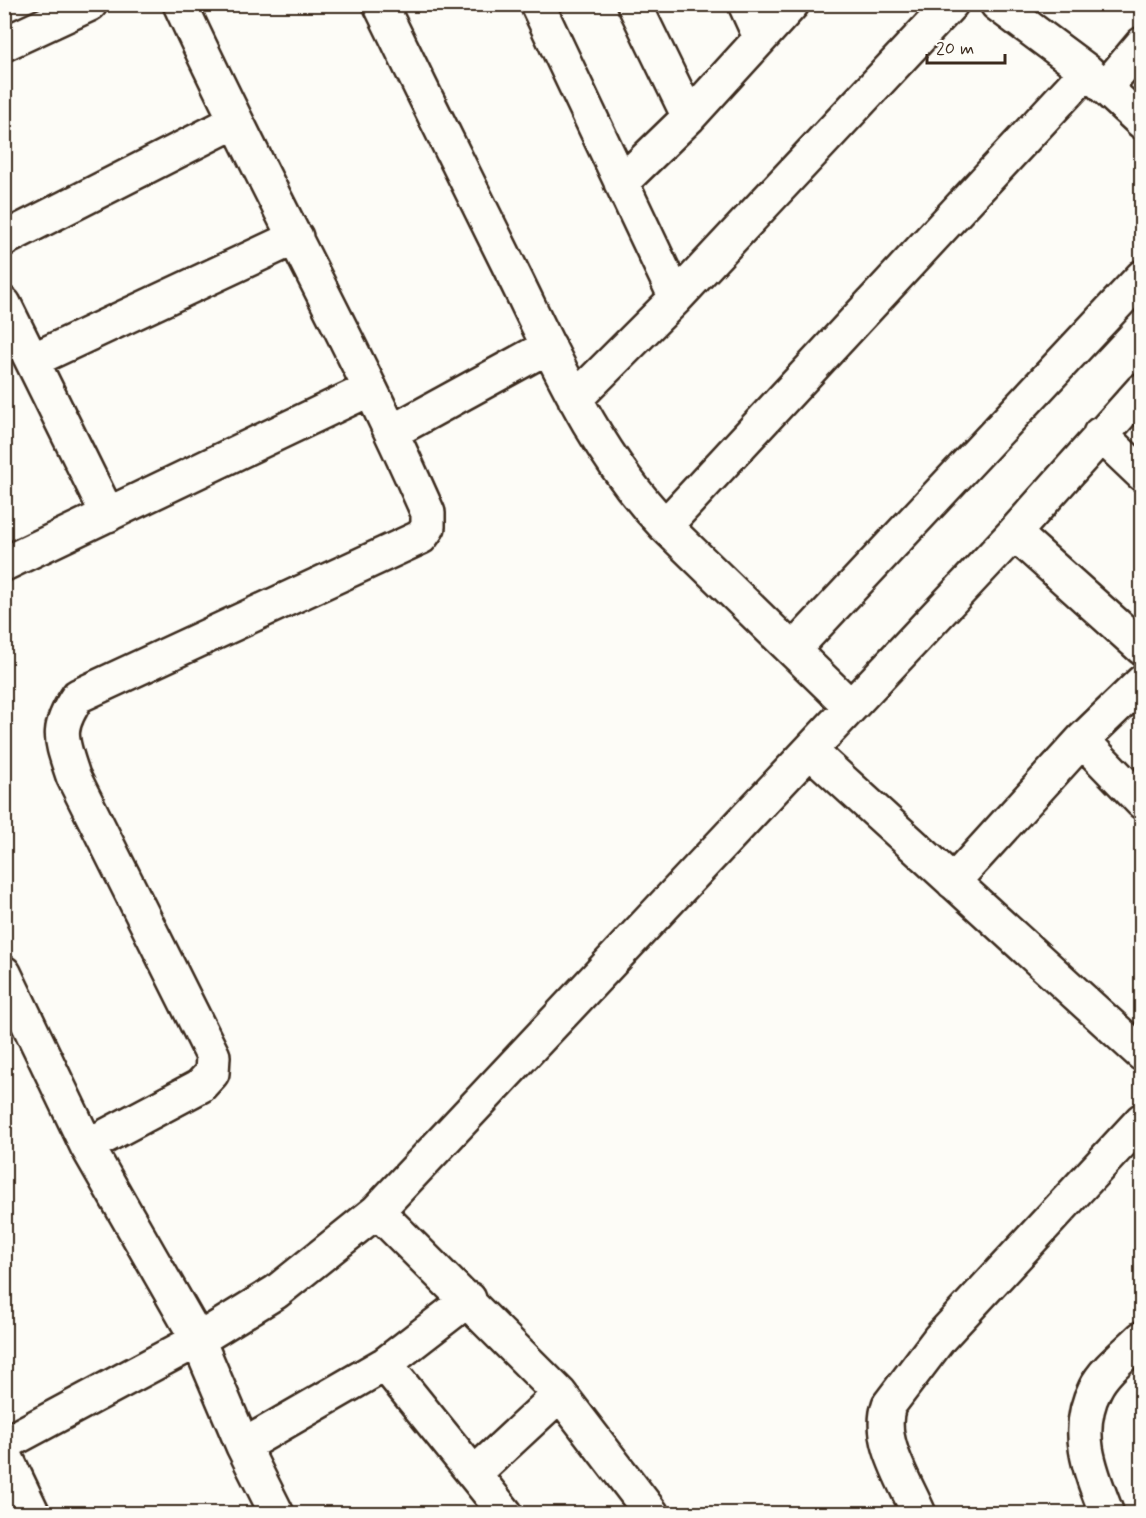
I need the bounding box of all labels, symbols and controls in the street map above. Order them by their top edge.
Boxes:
scale bar [927,27,1005,65]
text: 20 m [936,37,974,61]

